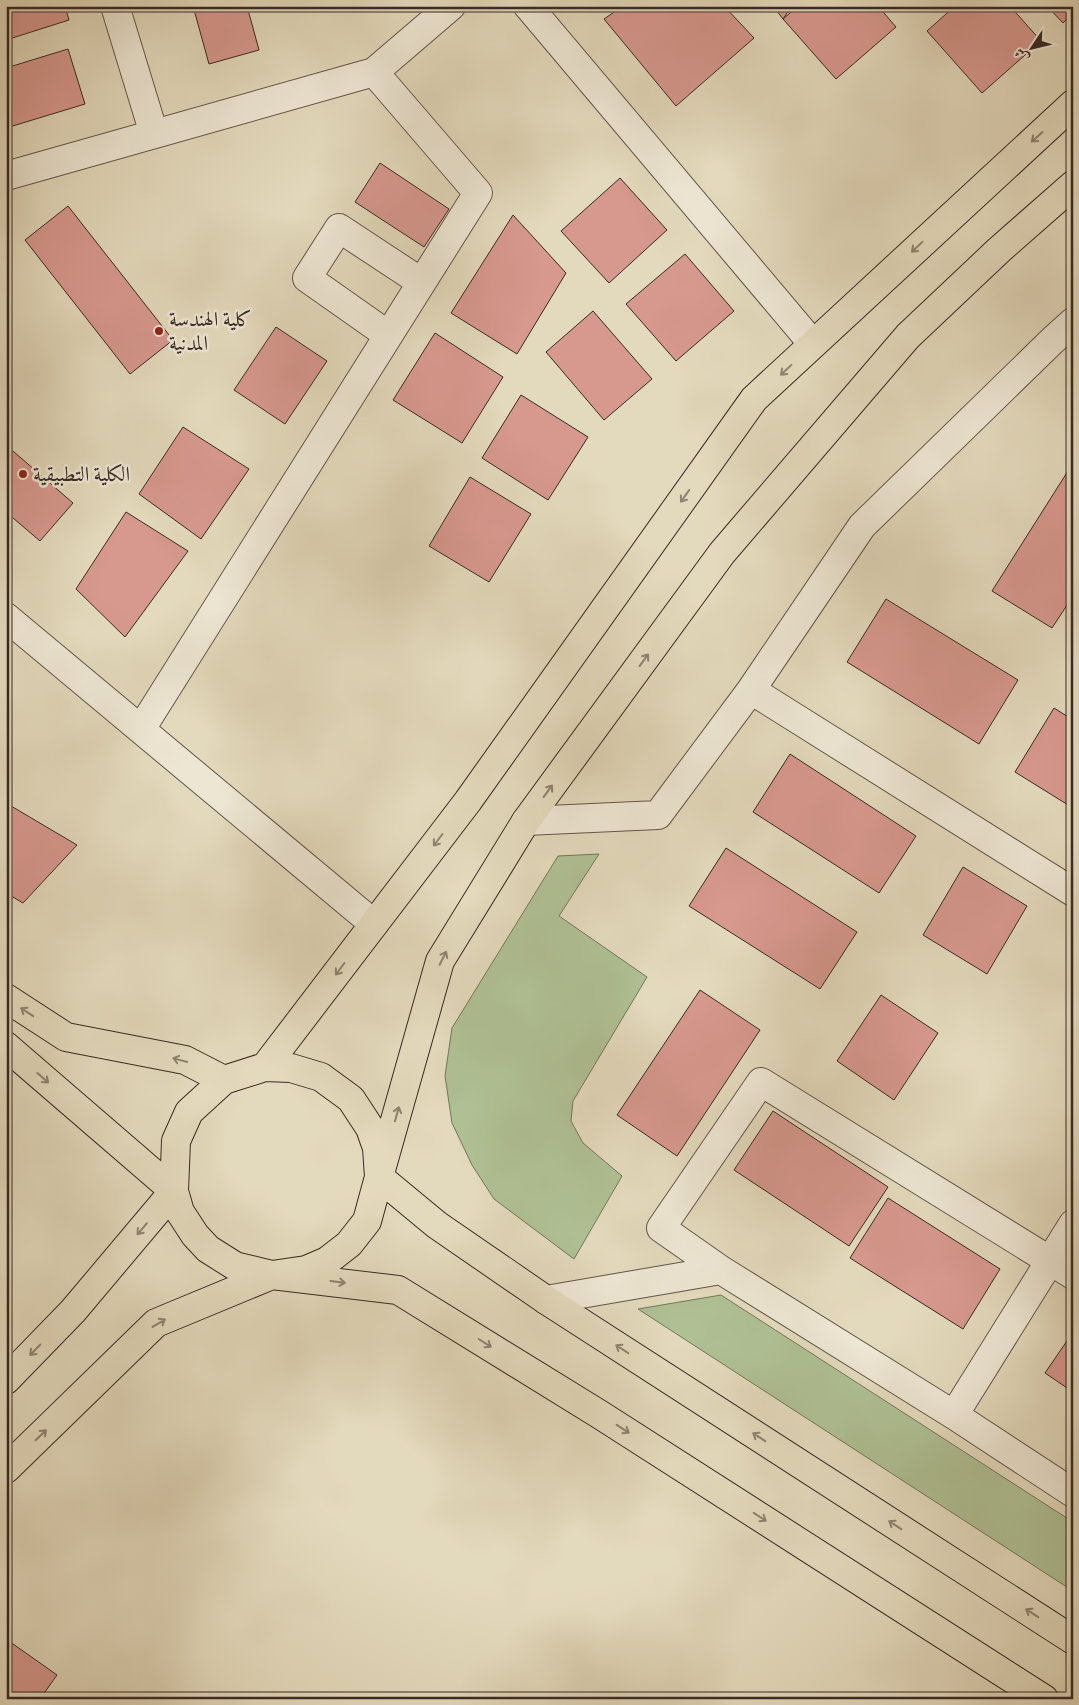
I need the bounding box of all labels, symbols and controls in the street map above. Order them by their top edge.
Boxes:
north arrow [1006,22,1056,72]
text: ش [1011,45,1033,66]
one-way arrow [1030,131,1043,143]
one-way arrow [911,241,924,253]
place label: كلية الهندسة المدنية [169,306,252,357]
marker: كلية الهندسة المدنية [153,325,165,337]
one-way arrow [779,364,792,376]
place label: الكلية التطبيقية [33,461,130,488]
marker: الكلية التطبيقية [17,468,29,480]
one-way arrow [680,489,690,503]
one-way arrow [639,653,649,667]
one-way arrow [543,784,553,798]
one-way arrow [433,833,443,847]
one-way arrow [438,951,448,966]
one-way arrow [335,962,345,976]
one-way arrow [21,1006,35,1016]
one-way arrow [172,1055,188,1064]
one-way arrow [37,1072,50,1083]
one-way arrow [393,1106,403,1122]
one-way arrow [137,1222,148,1235]
one-way arrow [330,1278,346,1288]
one-way arrow [151,1318,166,1328]
one-way arrow [477,1339,491,1349]
one-way arrow [29,1344,41,1357]
one-way arrow [615,1344,629,1354]
one-way arrow [616,1424,630,1434]
one-way arrow [35,1428,47,1441]
one-way arrow [752,1432,766,1442]
one-way arrow [752,1512,766,1522]
one-way arrow [889,1520,903,1530]
one-way arrow [1025,1608,1039,1618]

